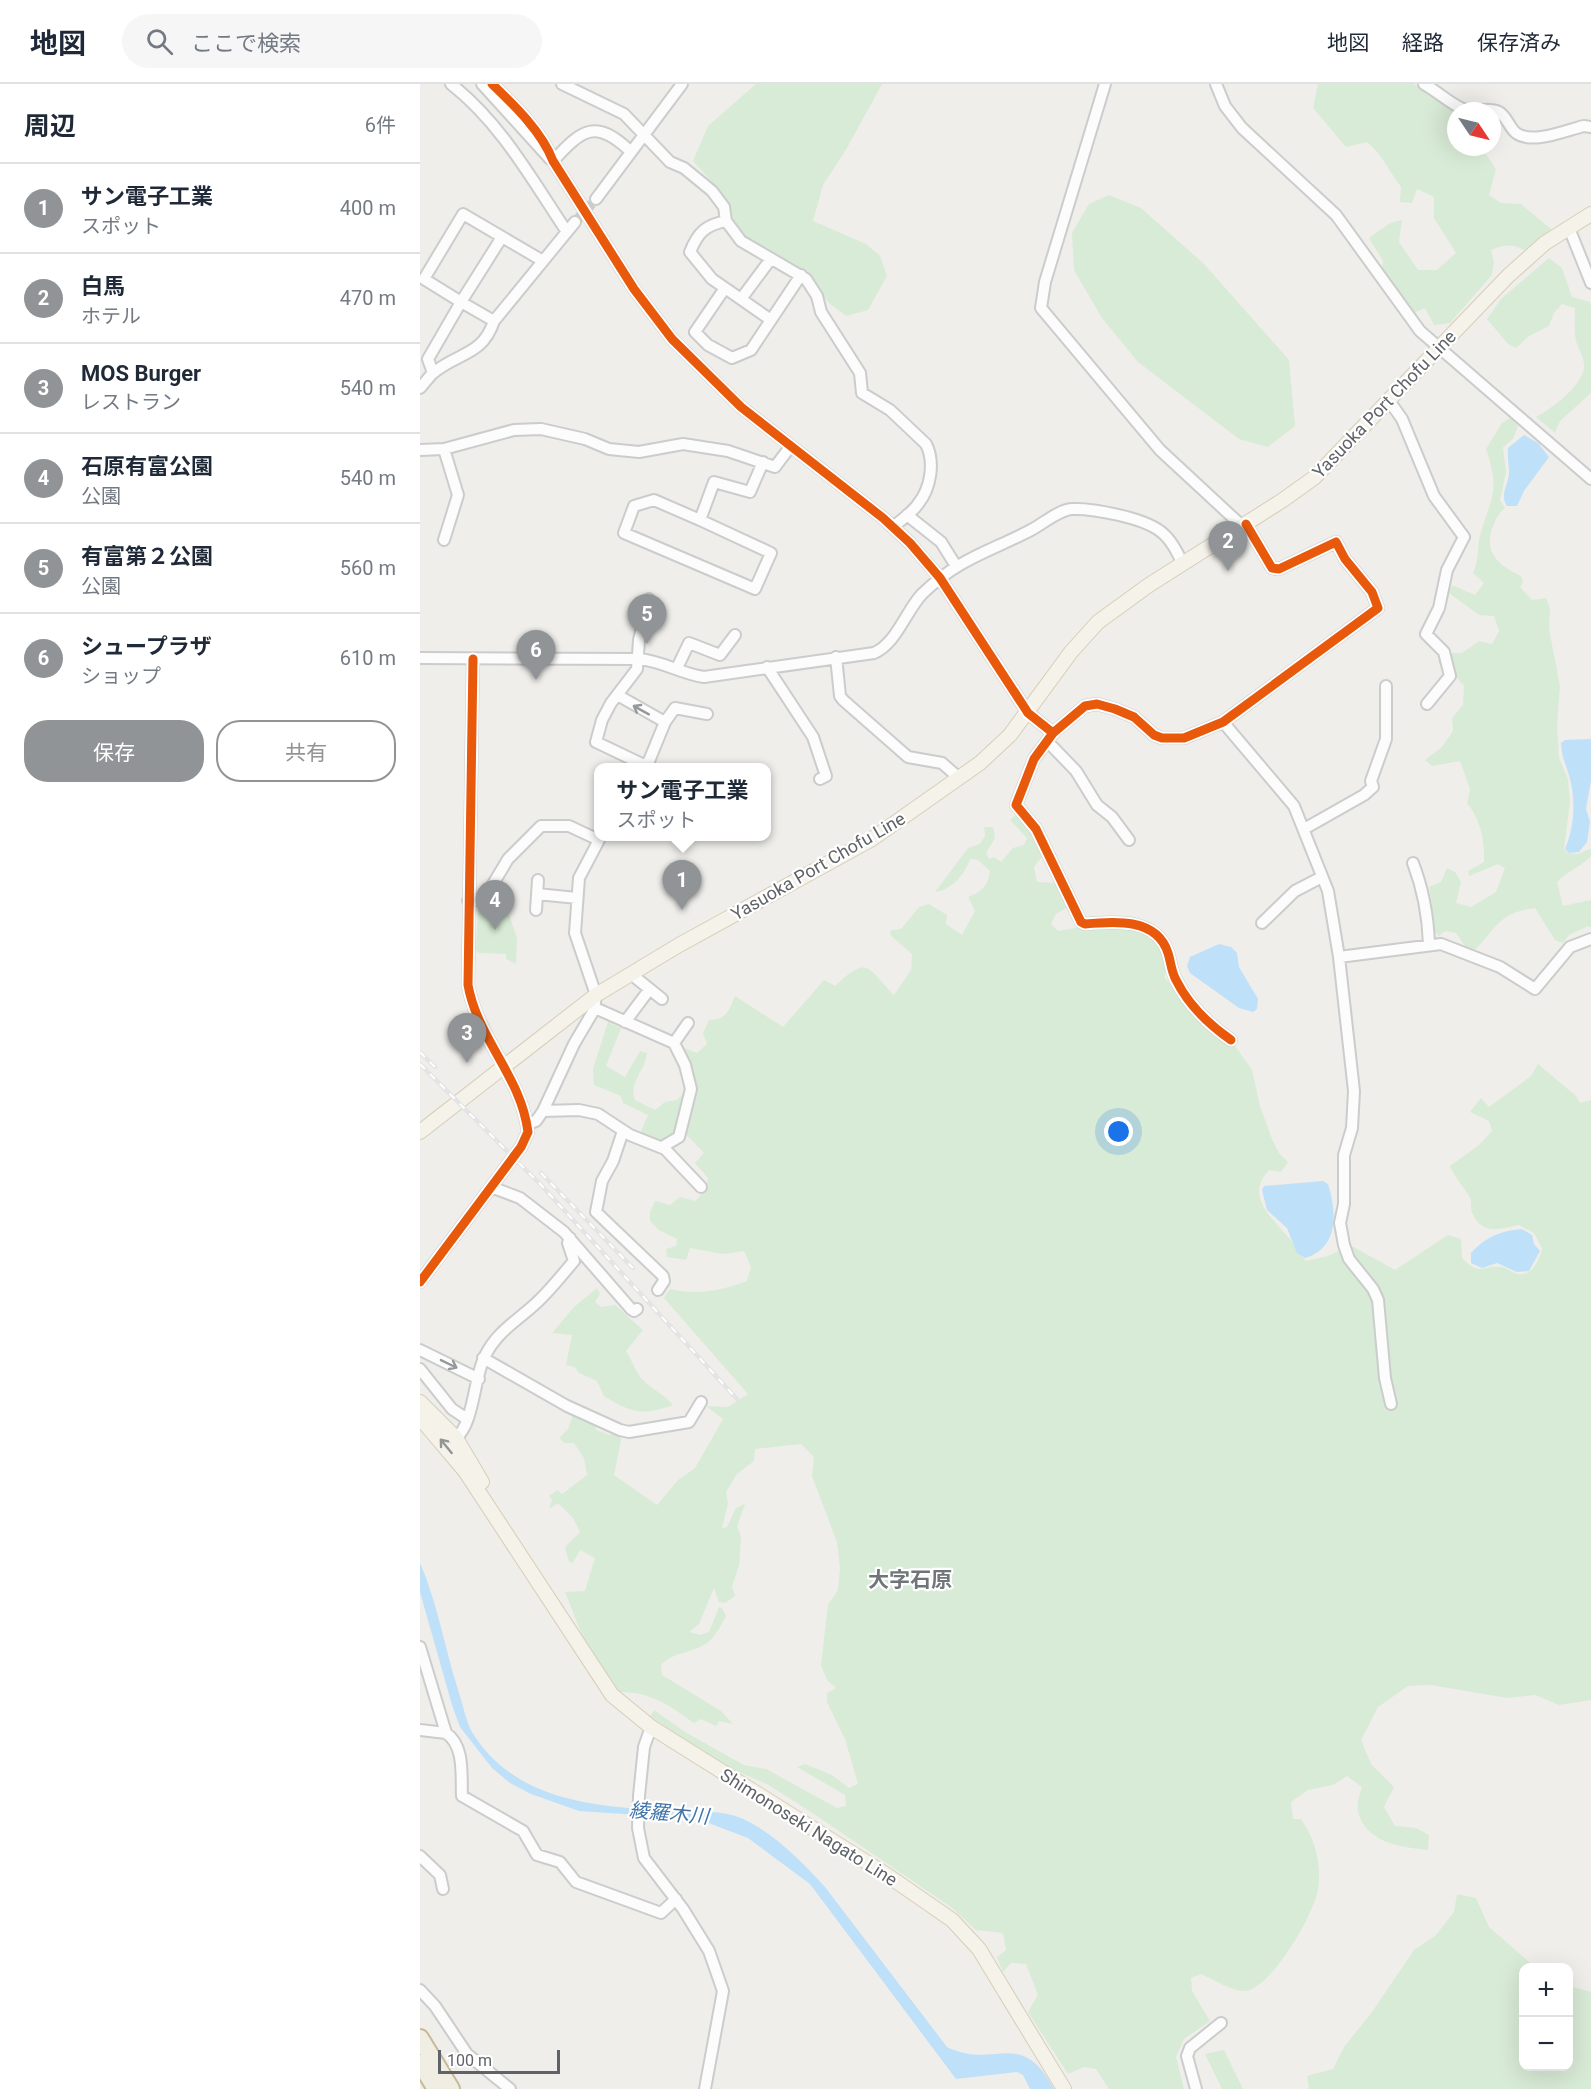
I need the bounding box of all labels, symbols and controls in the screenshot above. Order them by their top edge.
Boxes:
search box [122,14,542,68]
icon: search [143,25,176,58]
text: 地図 [30,27,86,60]
text: ここで検索 [191,31,301,56]
text: 地図 [1327,31,1369,55]
text: 経路 [1402,31,1444,55]
text: 保存済み [1477,31,1561,55]
north arrow [1447,102,1501,156]
text: 周辺 [24,111,76,141]
text: 6件 [365,113,396,137]
text: サン電子工業 [81,184,213,209]
text: 1 [38,196,49,220]
text: 400 m [340,196,396,220]
text: スポット [81,214,161,238]
text: 白馬 [81,274,125,299]
text: 2 [38,286,49,310]
text: 470 m [340,286,396,310]
text: ホテル [81,304,141,328]
street label: Yasuoka Port Chofu Line [1308,326,1460,482]
text: MOS Burger [81,361,201,386]
text: 3 [38,376,49,400]
text: 540 m [340,376,396,400]
text: レストラン [81,390,181,414]
text: 石原有富公園 [81,454,213,479]
text: 4 [38,466,49,490]
text: 540 m [340,466,396,490]
text: 公園 [81,484,121,508]
pin: 2 [1208,522,1248,571]
text: 有富第２公園 [81,544,213,569]
text: 5 [38,556,49,580]
text: 560 m [340,556,396,580]
text: 公園 [81,574,121,598]
pin: 5 [628,594,666,644]
pin: 6 [516,630,556,680]
text: シュープラザ [81,634,212,659]
text: 6 [38,646,49,670]
text: 610 m [340,646,396,670]
text: ショップ [81,664,161,688]
one-way arrow [633,704,650,716]
button: 保存 [24,720,204,782]
button: 共有 [216,720,396,782]
popup [594,763,771,841]
text: サン電子工業 [616,778,749,803]
text: スポット [616,808,696,832]
street label: Yasuoka Port Chofu Line [727,808,909,924]
pin: 1 [662,860,702,910]
pin: 4 [476,880,514,930]
pin: 3 [448,1014,486,1063]
your location [1104,1117,1133,1146]
one-way arrow [440,1359,458,1371]
one-way arrow [439,1438,452,1454]
district label: 大字石原 [868,1568,952,1592]
street label: Shimonoseki Nagato Line [717,1764,901,1890]
water label: 綾羅木川 [628,1798,712,1829]
map controls [1519,1963,1573,2071]
button: + [1519,1963,1573,2017]
button: − [1519,2017,1573,2071]
scale bar [438,2047,560,2074]
text: 100 m [447,2051,492,2070]

